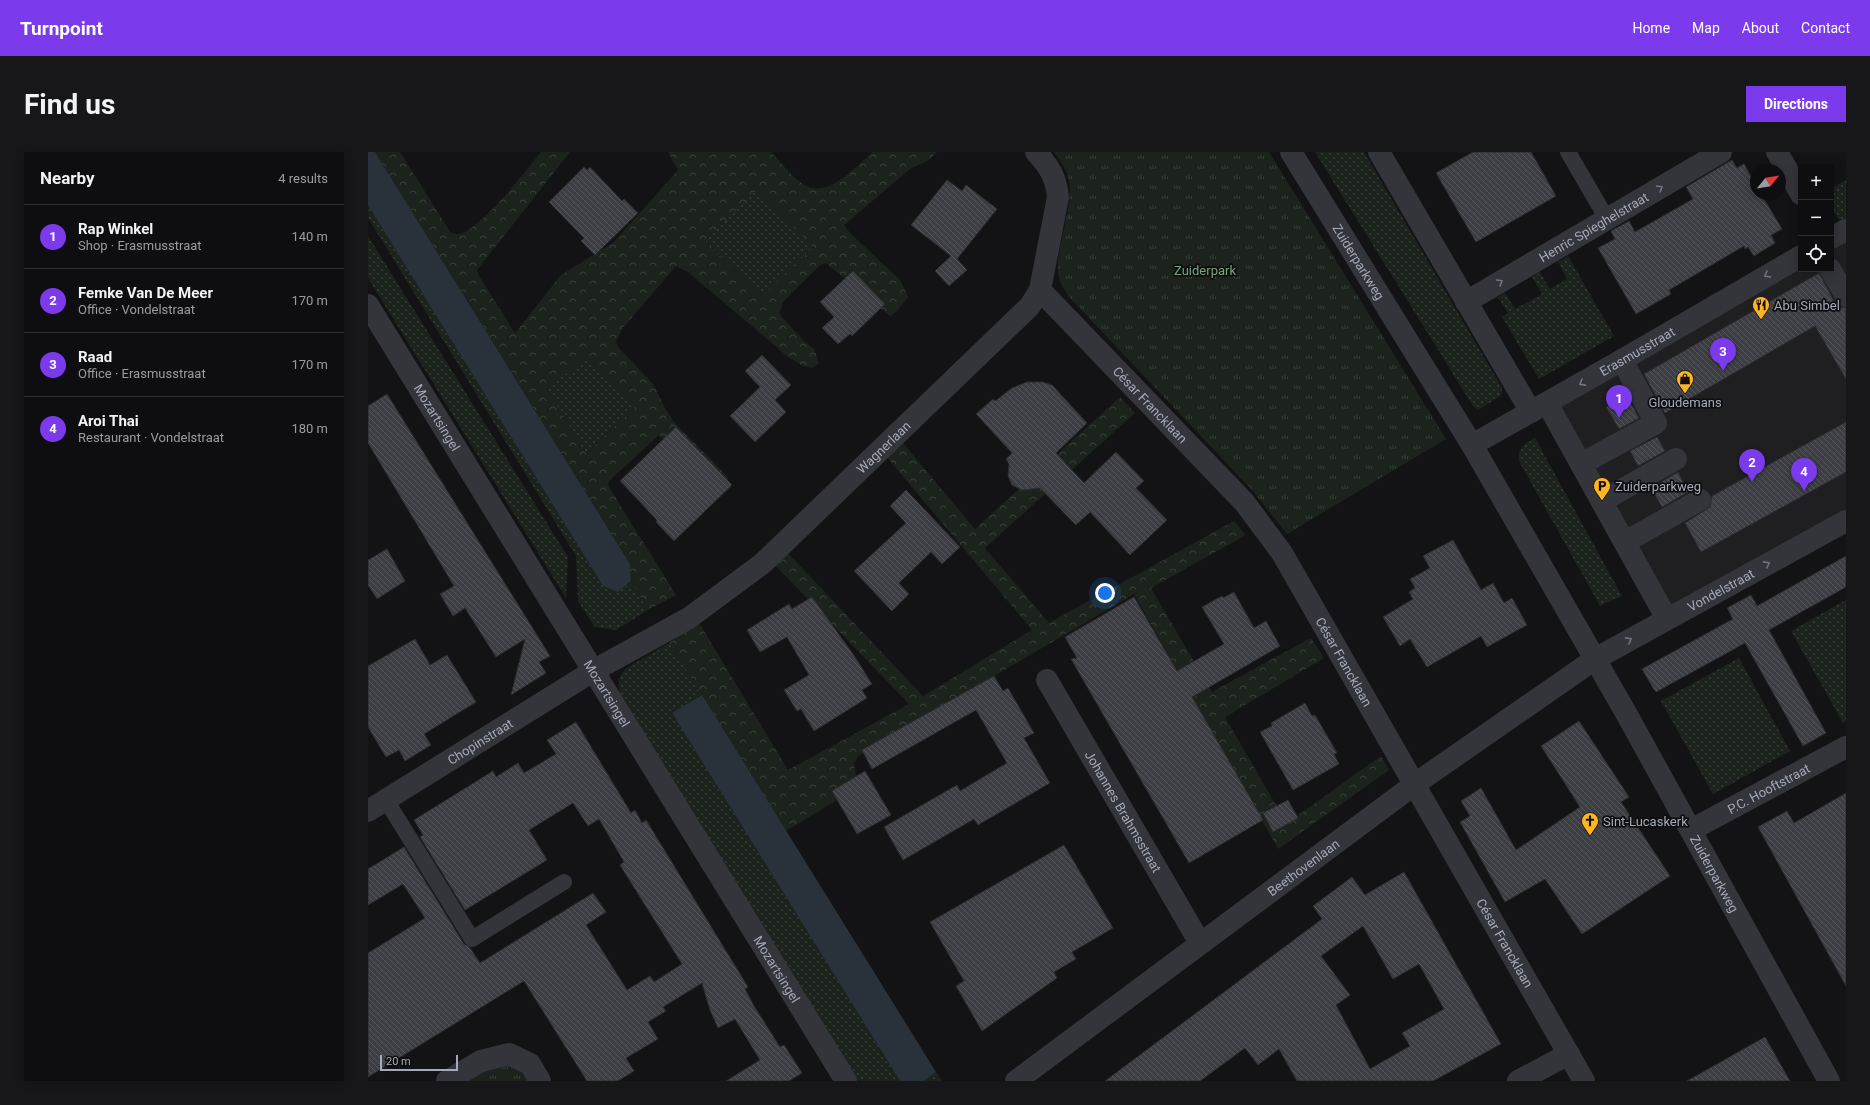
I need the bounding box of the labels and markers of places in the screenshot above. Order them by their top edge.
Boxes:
restaurant icon: Abu Simbel [1751,295,1771,320]
place label: Abu Simbel [1774,298,1840,313]
pin: 3 [1710,338,1736,371]
shop icon: Gloudemans [1675,369,1695,394]
pin: 1 [1606,385,1632,418]
place label: Gloudemans [1648,395,1722,410]
pin: 2 [1739,449,1765,482]
pin: 4 [1791,458,1817,491]
parking icon: Zuiderparkweg [1592,476,1612,501]
place label: Zuiderparkweg [1615,479,1701,494]
church icon: Sint-Lucaskerk [1580,811,1600,836]
place label: Sint-Lucaskerk [1603,814,1688,829]

